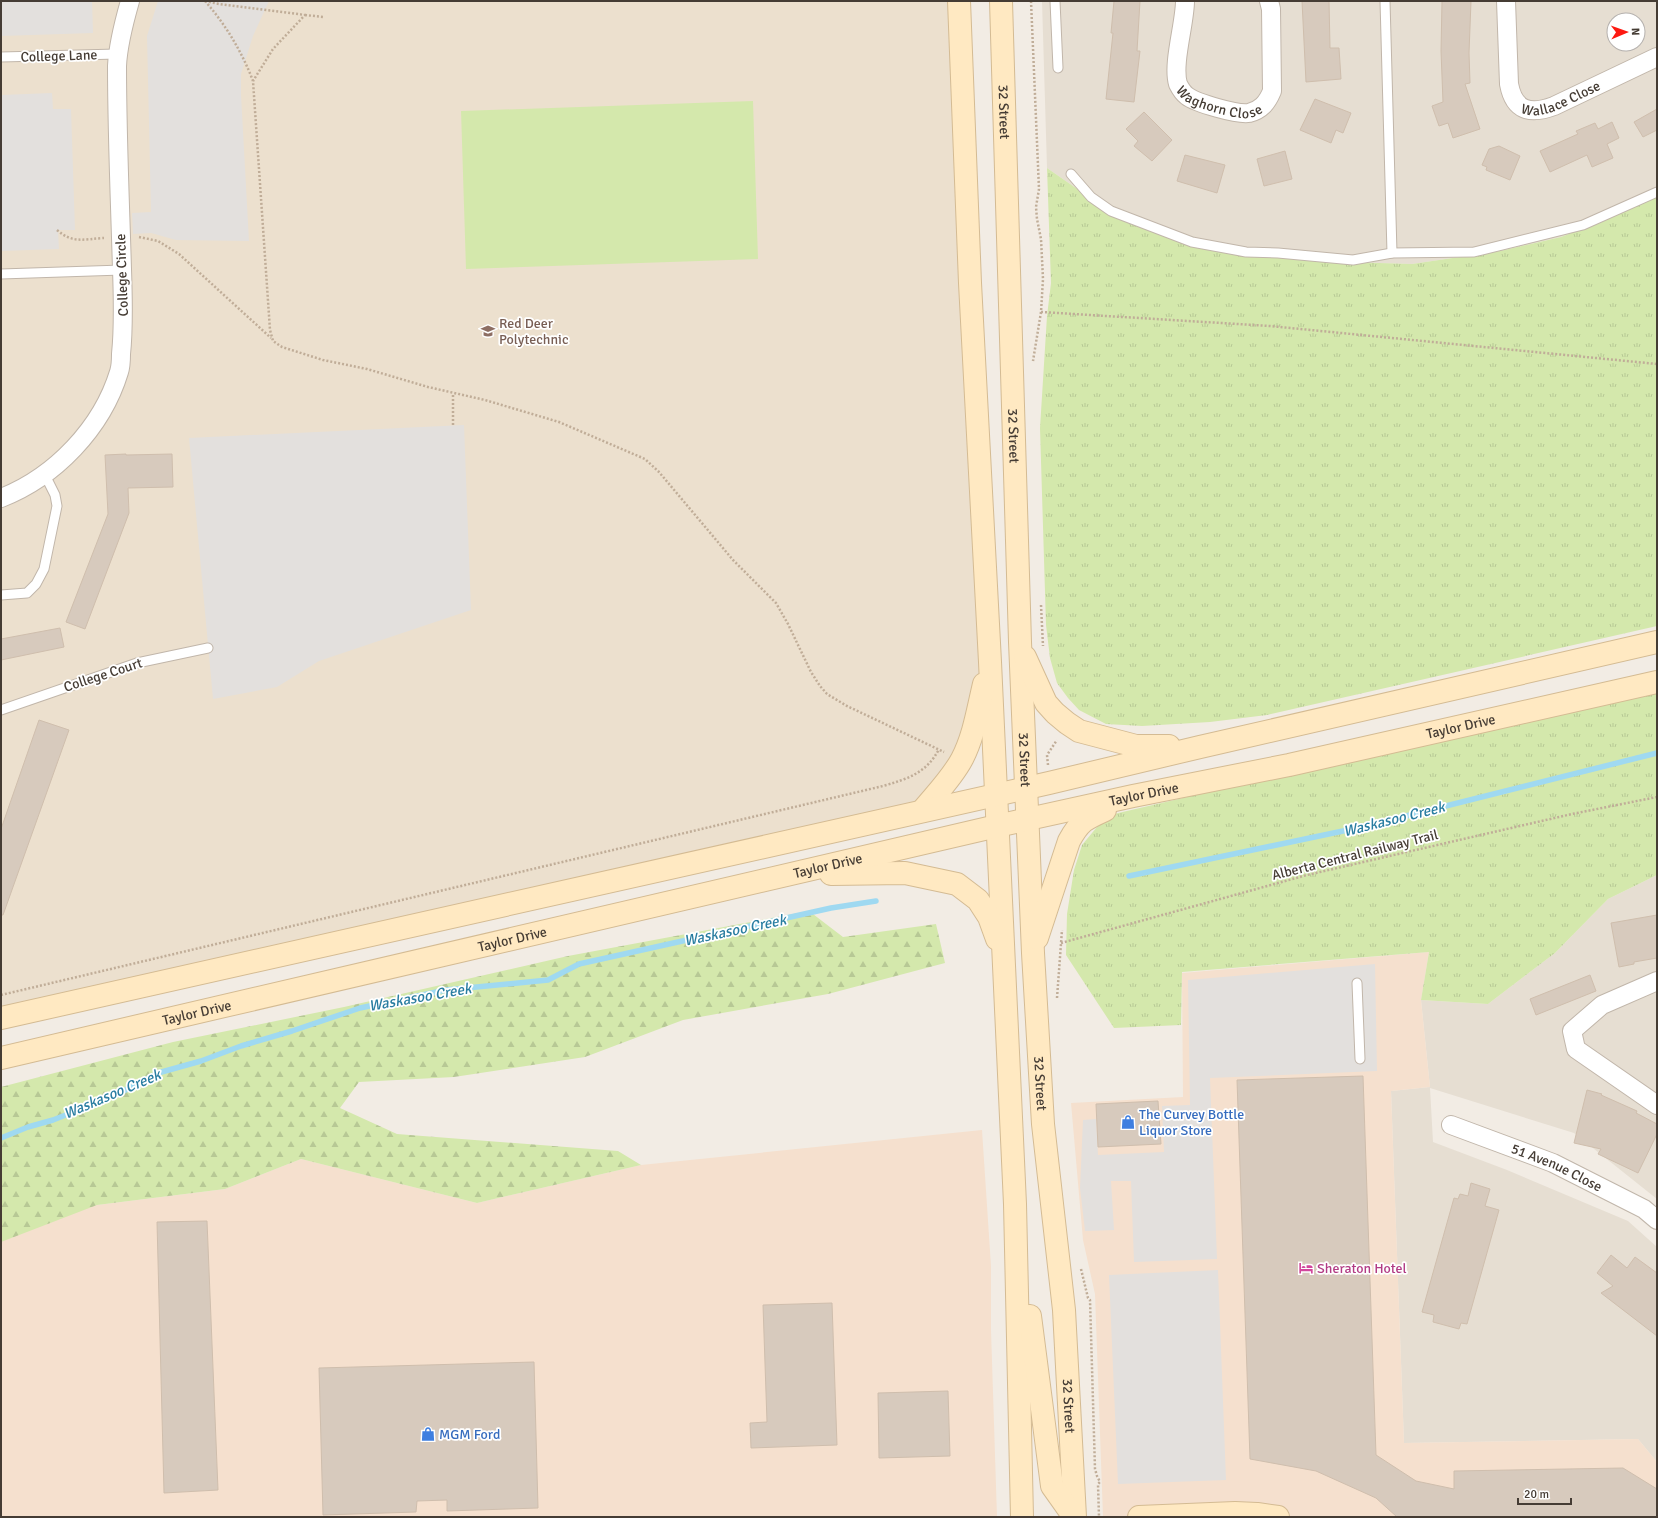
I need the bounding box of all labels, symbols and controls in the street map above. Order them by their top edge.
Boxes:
north arrow [1606,12,1646,52]
text: N [1629,28,1642,36]
street label: College Lane [20,46,98,66]
street label: Wallace Close [1519,77,1603,119]
street label: Waghorn Close [1173,82,1265,122]
street label: 32 Street [995,84,1014,140]
street label: College Circle [112,233,132,317]
place label: Red Deer Polytechnic [499,315,569,348]
school or university icon: Red Deer Polytechnic [480,323,496,339]
street label: 32 Street [1005,408,1023,464]
street label: College Court [62,654,145,696]
street label: Taylor Drive [1425,710,1497,742]
street label: 32 Street [1015,732,1035,787]
street label: Taylor Drive [1108,779,1180,809]
water label: Waskasoo Creek [1341,797,1448,840]
street label: Alberta Central Railway Trail [1270,826,1440,884]
street label: Taylor Drive [792,849,864,882]
water label: Waskasoo Creek [682,910,789,950]
street label: Taylor Drive [476,923,548,955]
water label: Waskasoo Creek [367,979,474,1015]
street label: Taylor Drive [161,996,233,1029]
street label: 32 Street [1031,1055,1051,1111]
water label: Waskasoo Creek [61,1065,165,1123]
place label: The Curvey Bottle Liquor Store [1139,1106,1244,1139]
shop icon: The Curvey Bottle Liquor Store [1120,1114,1136,1130]
street label: 51 Avenue Close [1509,1140,1605,1195]
hotel icon: Sheraton Hotel [1298,1260,1314,1276]
place label: Sheraton Hotel [1317,1260,1407,1277]
street label: 32 Street [1059,1378,1079,1434]
shop icon: MGM Ford [420,1426,436,1442]
place label: MGM Ford [439,1426,500,1443]
scale bar [1518,1480,1571,1506]
text: 20 m [1524,1487,1549,1502]

